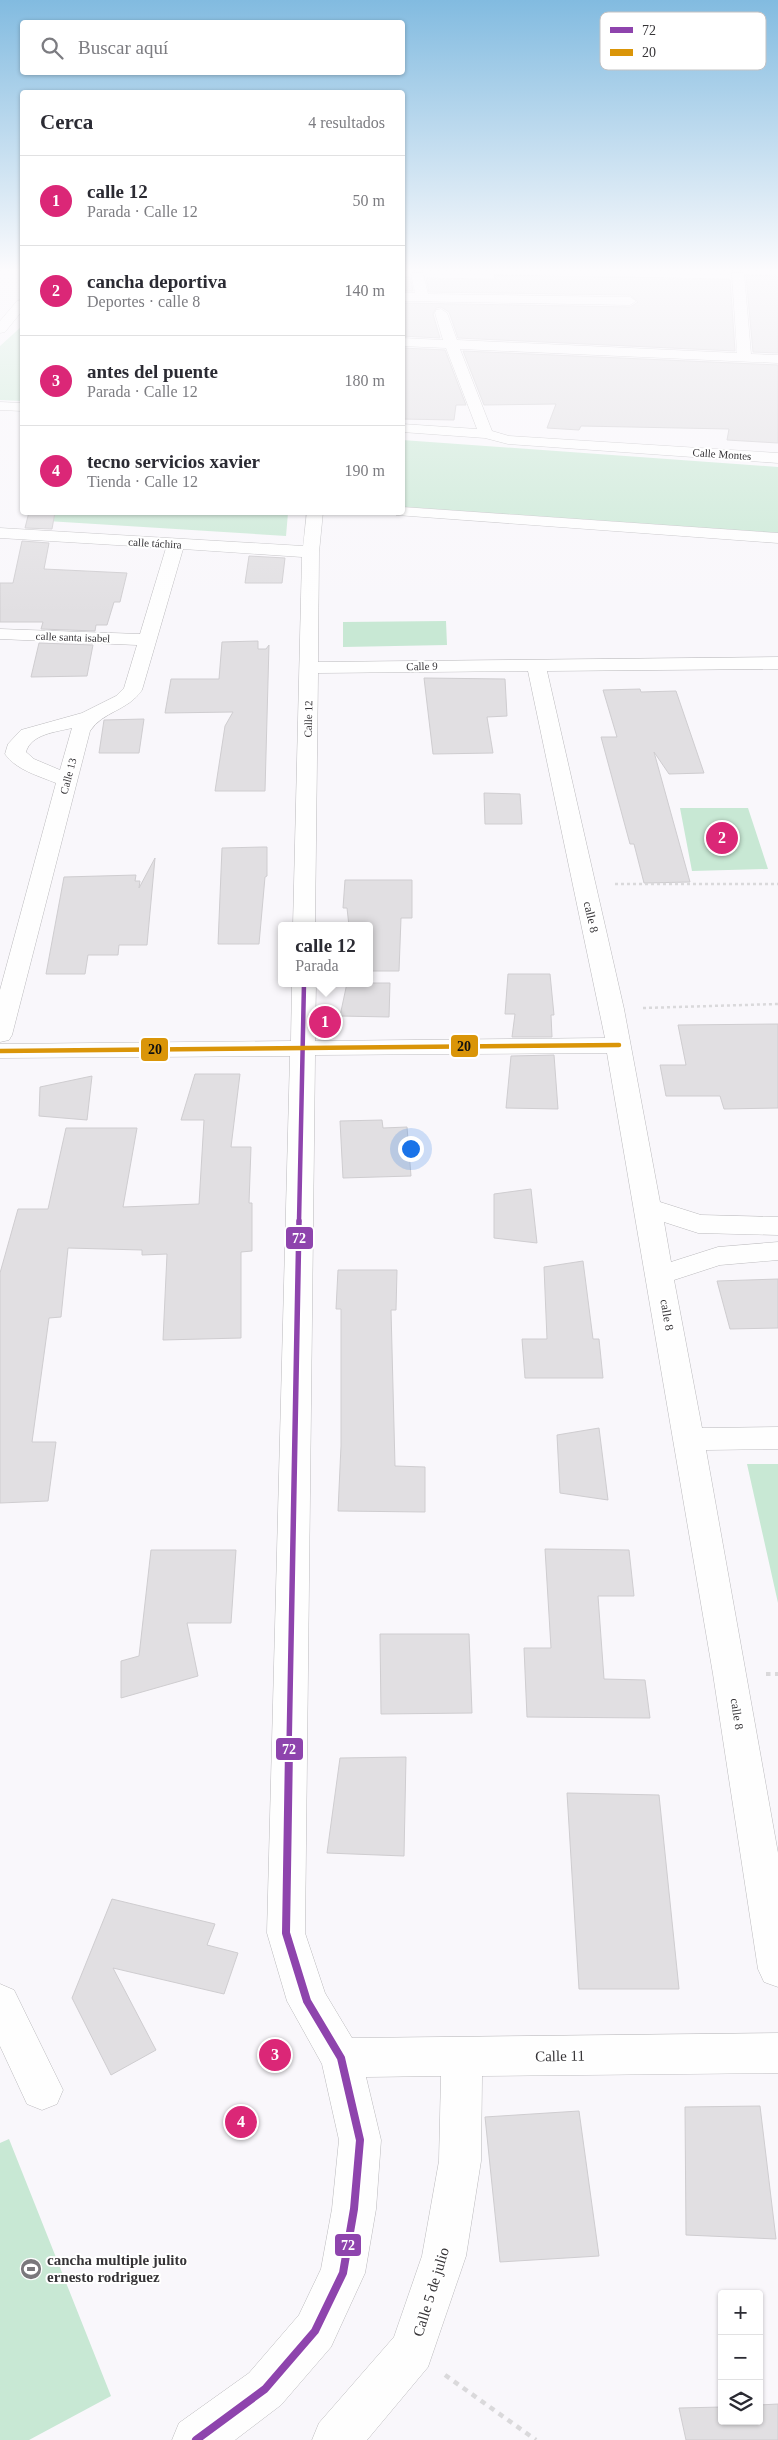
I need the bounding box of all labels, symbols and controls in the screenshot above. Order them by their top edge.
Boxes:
legend [600,12,766,70]
search box [20,20,405,75]
text: 72 [642,23,656,38]
icon: search [38,34,66,62]
text: Buscar aquí [78,37,168,58]
text: 20 [642,45,656,60]
text: Cerca [40,110,93,134]
text: 4 resultados [308,114,385,131]
text: calle 12 [87,181,148,202]
text: 1 [52,192,60,209]
text: 50 m [353,192,385,209]
text: Parada · Calle 12 [87,203,198,220]
text: cancha deportiva [87,271,227,292]
text: 2 [52,282,60,299]
text: 140 m [345,282,385,299]
text: Deportes · calle 8 [87,293,200,310]
text: antes del puente [87,361,218,382]
text: 3 [52,372,60,389]
text: 180 m [345,372,385,389]
text: Parada · Calle 12 [87,383,198,400]
street label: Calle Montes [692,446,752,462]
text: tecno servicios xavier [87,451,260,472]
text: 4 [52,462,60,479]
text: 190 m [345,462,385,479]
text: Tienda · Calle 12 [87,473,198,490]
street label: calle táchira [128,536,182,550]
street label: calle santa isabel [36,630,110,644]
street label: Calle 9 [406,660,438,672]
street label: Calle 12 [302,700,314,738]
street label: Calle 13 [57,756,79,795]
pin: 2 [706,819,738,857]
street label: calle 8 [581,900,601,934]
popup [278,922,373,987]
text: calle 12 [295,935,356,956]
text: Parada [295,957,339,974]
pin: 1 [309,1003,341,1041]
line badge: 20 [450,1034,479,1058]
line badge: 20 [140,1037,169,1062]
text: 20 [457,1039,471,1054]
text: 20 [148,1042,162,1057]
your location [398,1136,424,1162]
line badge: 72 [285,1226,314,1250]
text: 72 [292,1231,306,1246]
street label: calle 8 [657,1298,677,1332]
street label: calle 8 [728,1697,746,1731]
line badge: 72 [275,1737,304,1761]
text: 72 [282,1742,296,1757]
pin: 3 [259,2036,291,2074]
street label: Calle 11 [535,2048,585,2064]
pin: 4 [225,2103,257,2141]
line badge: 72 [334,2233,362,2257]
text: 72 [341,2238,355,2253]
street label: Calle 5 de julio [410,2246,452,2338]
place label: cancha multiple julito ernesto rodriguez [47,2252,187,2285]
sports icon: cancha multiple julito ernesto rodriguez [19,2257,43,2281]
map controls [718,2290,763,2425]
button: + [718,2290,763,2335]
button: − [718,2335,763,2380]
button: layers [718,2380,763,2425]

